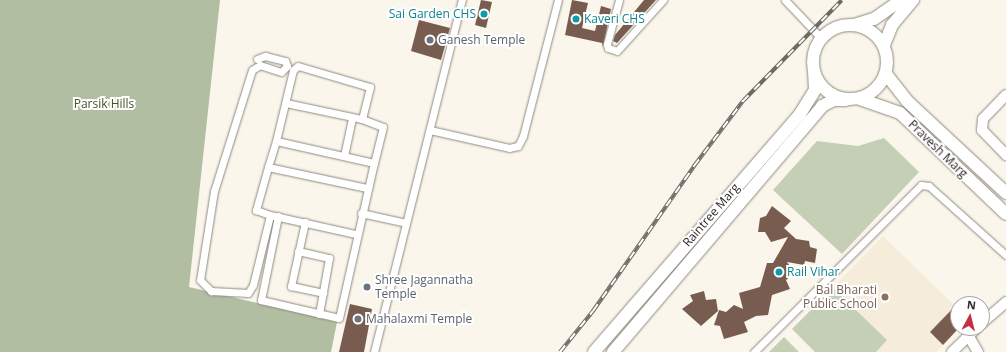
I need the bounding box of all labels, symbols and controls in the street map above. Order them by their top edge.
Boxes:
place label: Sai Garden CHS [389,7,476,21]
marker: Sai Garden CHS [479,9,489,19]
place label: Kaveri CHS [584,12,645,26]
marker: Kaveri CHS [571,14,581,24]
place label: Ganesh Temple [438,33,525,47]
marker: Ganesh Temple [425,35,435,45]
park label: Parsik Hills [74,97,134,111]
street label: Pravesh Marg [905,117,971,181]
street label: Raintree Marg [680,180,742,250]
place label: Rail Vihar [787,265,839,279]
marker: Rail Vihar [774,267,784,277]
place label: Shree Jagannatha Temple [375,273,473,301]
marker: Shree Jagannatha Temple [362,282,372,292]
place label: Bal Bharati Public School [803,283,877,311]
marker: Bal Bharati Public School [880,292,890,302]
north arrow [950,296,990,336]
text: N [966,297,977,313]
place label: Mahalaxmi Temple [366,312,472,326]
marker: Mahalaxmi Temple [353,314,363,324]

